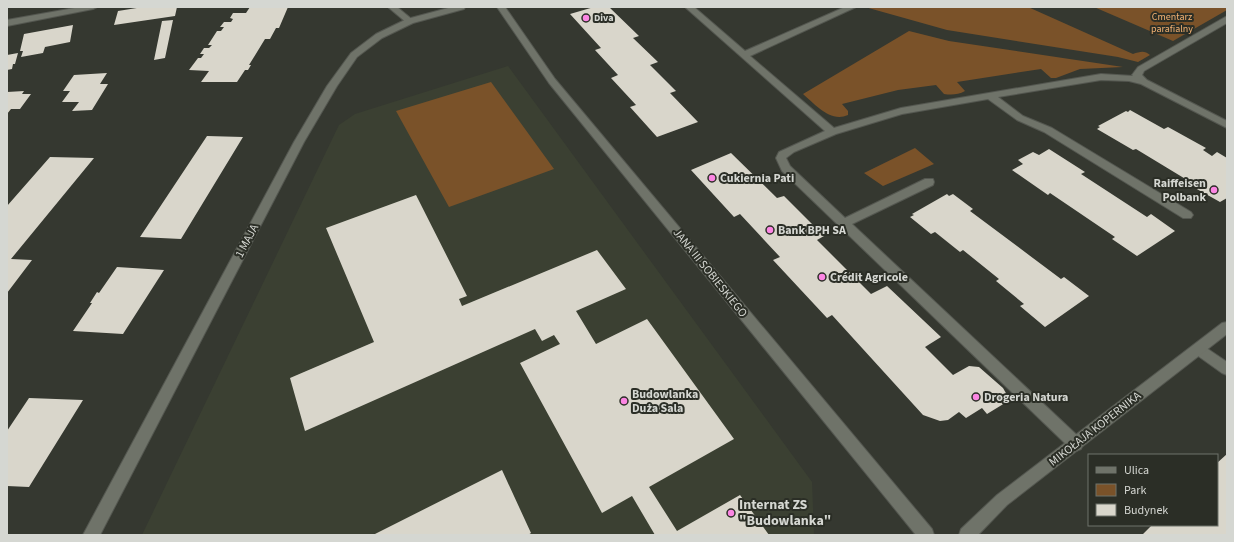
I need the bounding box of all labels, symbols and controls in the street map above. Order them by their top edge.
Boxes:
park label: Cmentarz parafialny [1151,10,1193,36]
place label: Diva [594,11,613,25]
marker: Diva [581,13,591,23]
place label: Cukiernia Pati [720,170,794,187]
marker: Cukiernia Pati [707,173,717,183]
place label: Raiffeisen Polbank [1153,175,1206,206]
marker: Raiffeisen Polbank [1209,185,1219,195]
street label: 1 MAJA [231,221,263,261]
place label: Bank BPH SA [778,222,846,239]
street label: JANA III SOBIESKIEGO [669,225,751,321]
marker: Bank BPH SA [765,225,775,235]
place label: Crédit Agricole [830,269,908,286]
marker: Crédit Agricole [817,272,827,282]
place label: Budowlanka Duża Sala [632,386,698,417]
street label: MIKOŁAJA KOPERNIKA [1045,387,1145,470]
place label: Drogeria Natura [984,389,1068,406]
marker: Drogeria Natura [971,392,981,402]
marker: Budowlanka Duża Sala [619,396,629,406]
legend [1088,454,1218,526]
text: Ulica [1124,462,1149,479]
text: Park [1124,482,1146,499]
place label: Internat ZS "Budowlanka" [739,495,831,531]
text: Budynek [1124,502,1168,519]
marker: Internat ZS "Budowlanka" [726,508,736,518]

